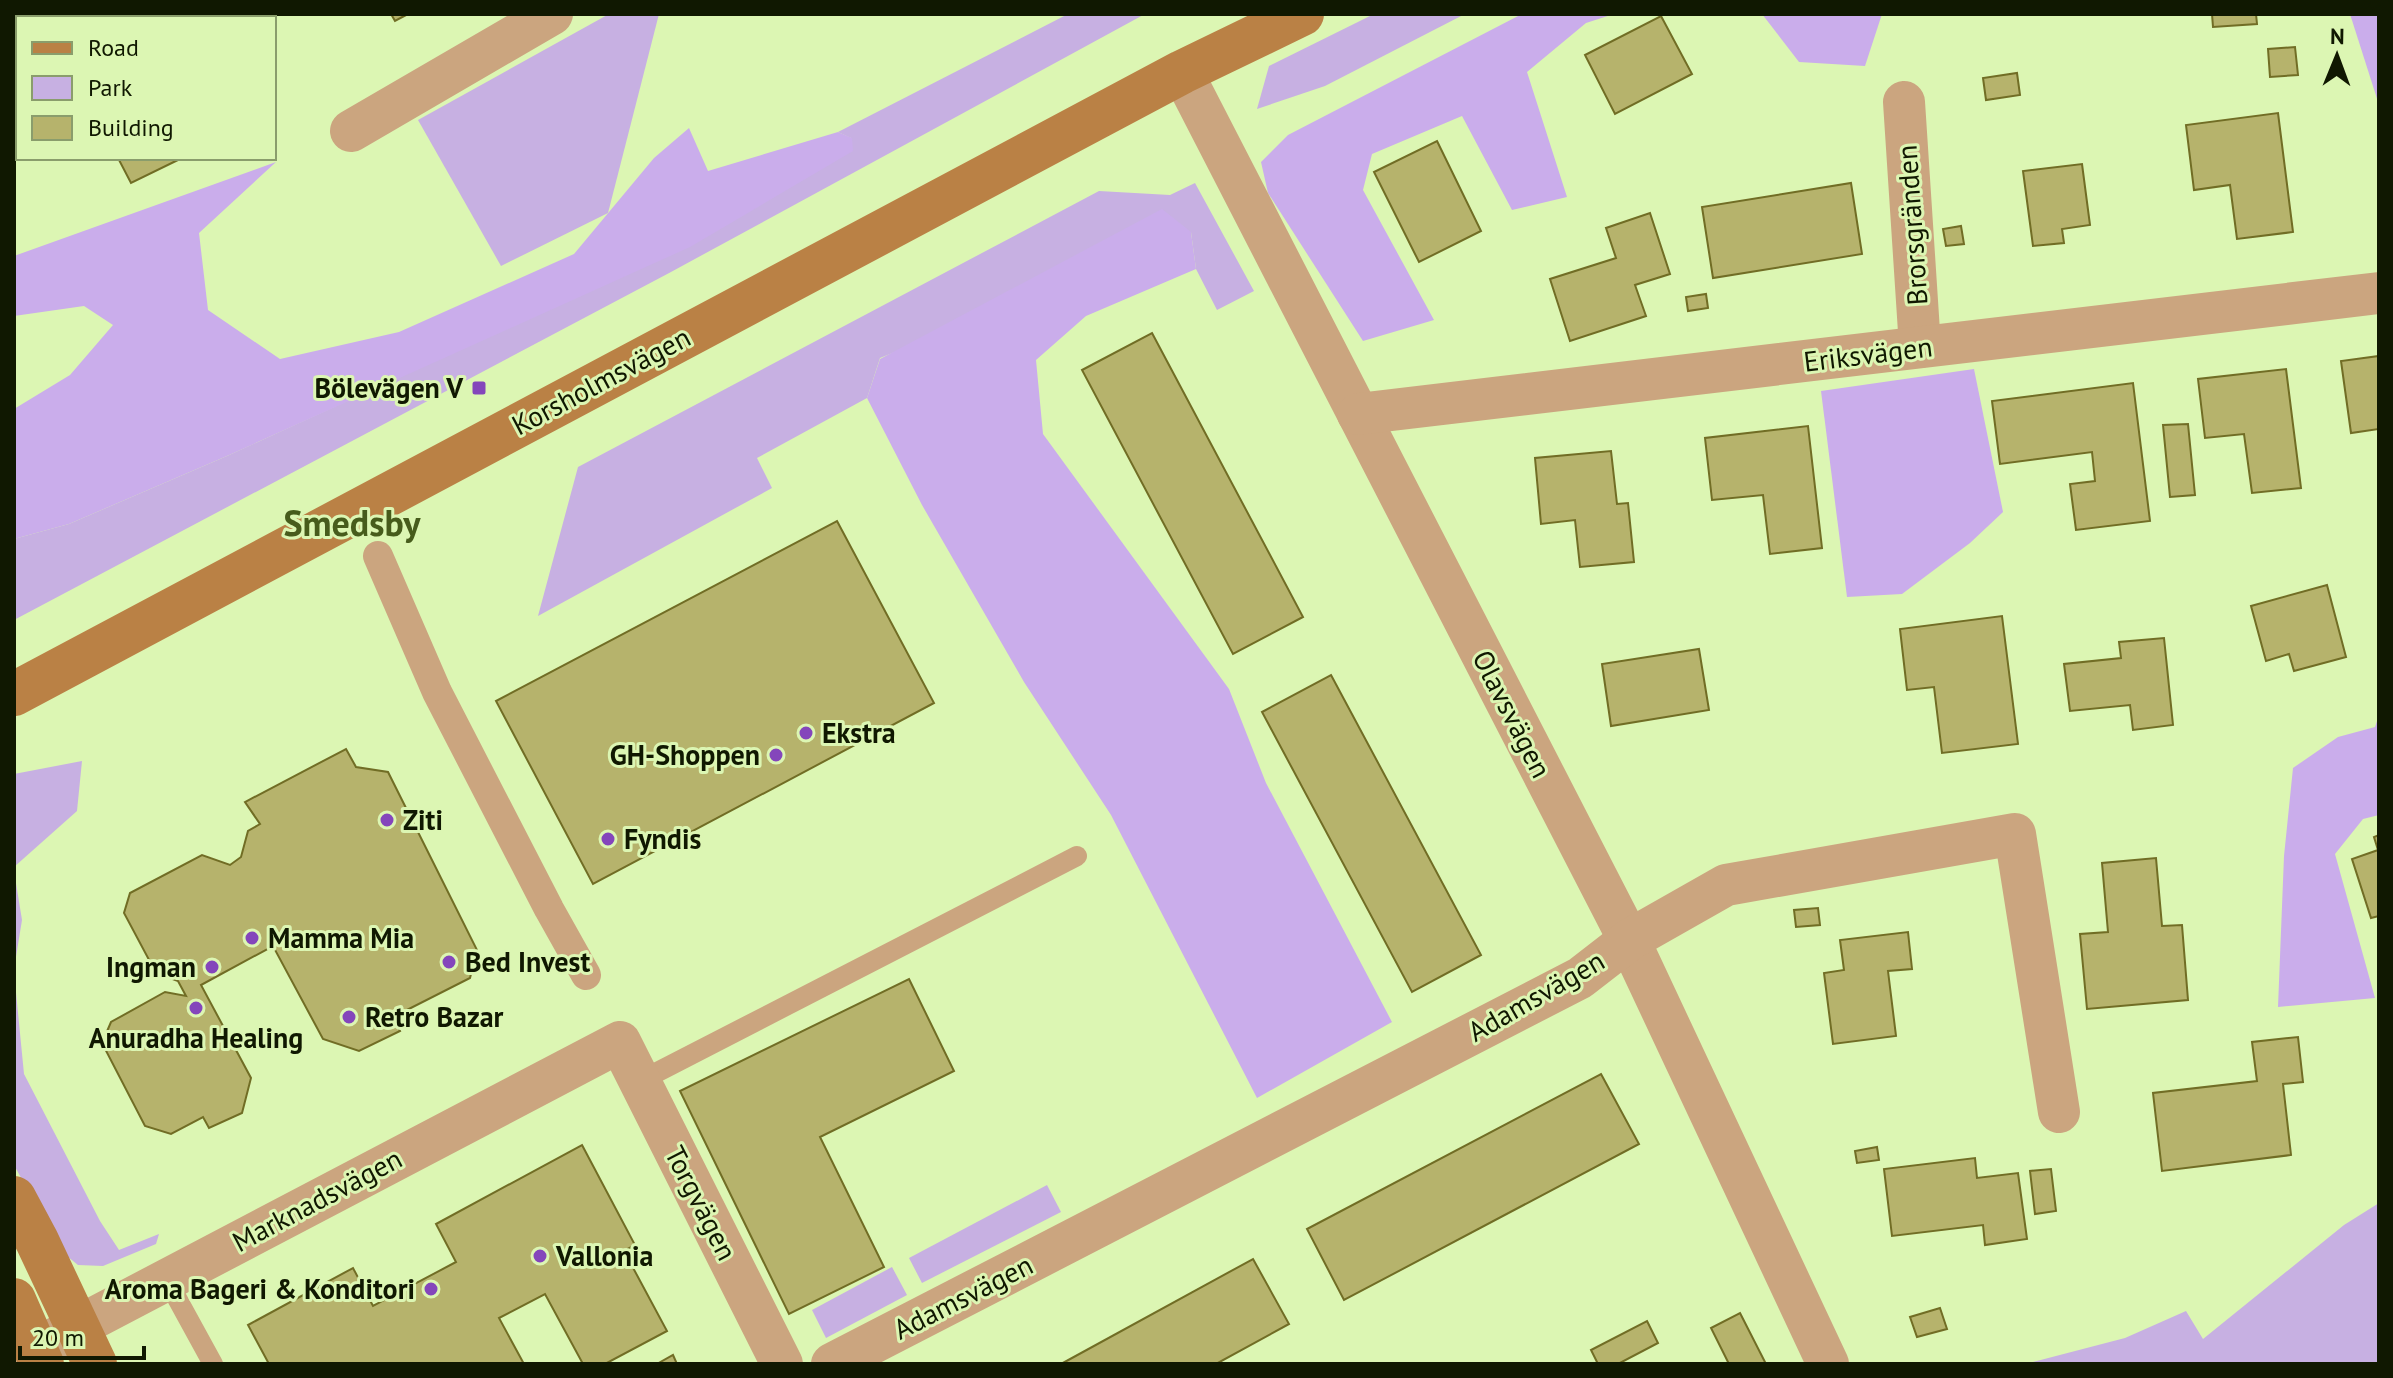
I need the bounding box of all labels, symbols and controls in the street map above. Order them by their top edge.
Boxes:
legend [16,16,276,160]
north arrow [2297,16,2377,96]
text: N [2330,22,2345,50]
text: Road [88,32,139,63]
text: Park [88,72,133,103]
text: Building [88,112,174,143]
street label: Brorsgränden [1887,144,1936,306]
street label: Korsholmsvägen [505,318,696,443]
street label: Eriksvägen [1802,327,1934,380]
place label: Bölevägen V [315,369,464,406]
marker: Bölevägen V [470,379,488,397]
district label: Smedsby [283,499,421,546]
street label: Olavsvägen [1465,644,1560,784]
place label: Ekstra [822,714,896,751]
marker: Ekstra [797,724,815,742]
place label: GH-Shoppen [610,736,760,773]
marker: GH-Shoppen [767,746,785,764]
place label: Ziti [403,801,443,838]
marker: Ziti [378,811,396,829]
place label: Fyndis [624,820,701,857]
marker: Fyndis [599,830,617,848]
place label: Mamma Mia [268,919,414,956]
marker: Mamma Mia [243,929,261,947]
street label: Adamsvägen [1461,942,1611,1050]
place label: Bed Invest [465,943,590,980]
place label: Ingman [106,948,196,985]
marker: Bed Invest [440,953,458,971]
marker: Ingman [203,958,221,976]
place label: Retro Bazar [365,998,504,1035]
marker: Anuradha Healing [187,999,205,1017]
marker: Retro Bazar [340,1008,358,1026]
place label: Anuradha Healing [89,1019,303,1056]
street label: Marknadsvägen [226,1139,408,1260]
street label: Torgvägen [657,1139,746,1266]
place label: Vallonia [555,1237,653,1274]
street label: Adamsvägen [887,1246,1039,1348]
marker: Vallonia [531,1247,549,1265]
place label: Aroma Bageri & Konditori [105,1270,415,1307]
marker: Aroma Bageri & Konditori [422,1280,440,1298]
scale bar [20,1310,144,1360]
text: 20 m [32,1322,84,1353]

